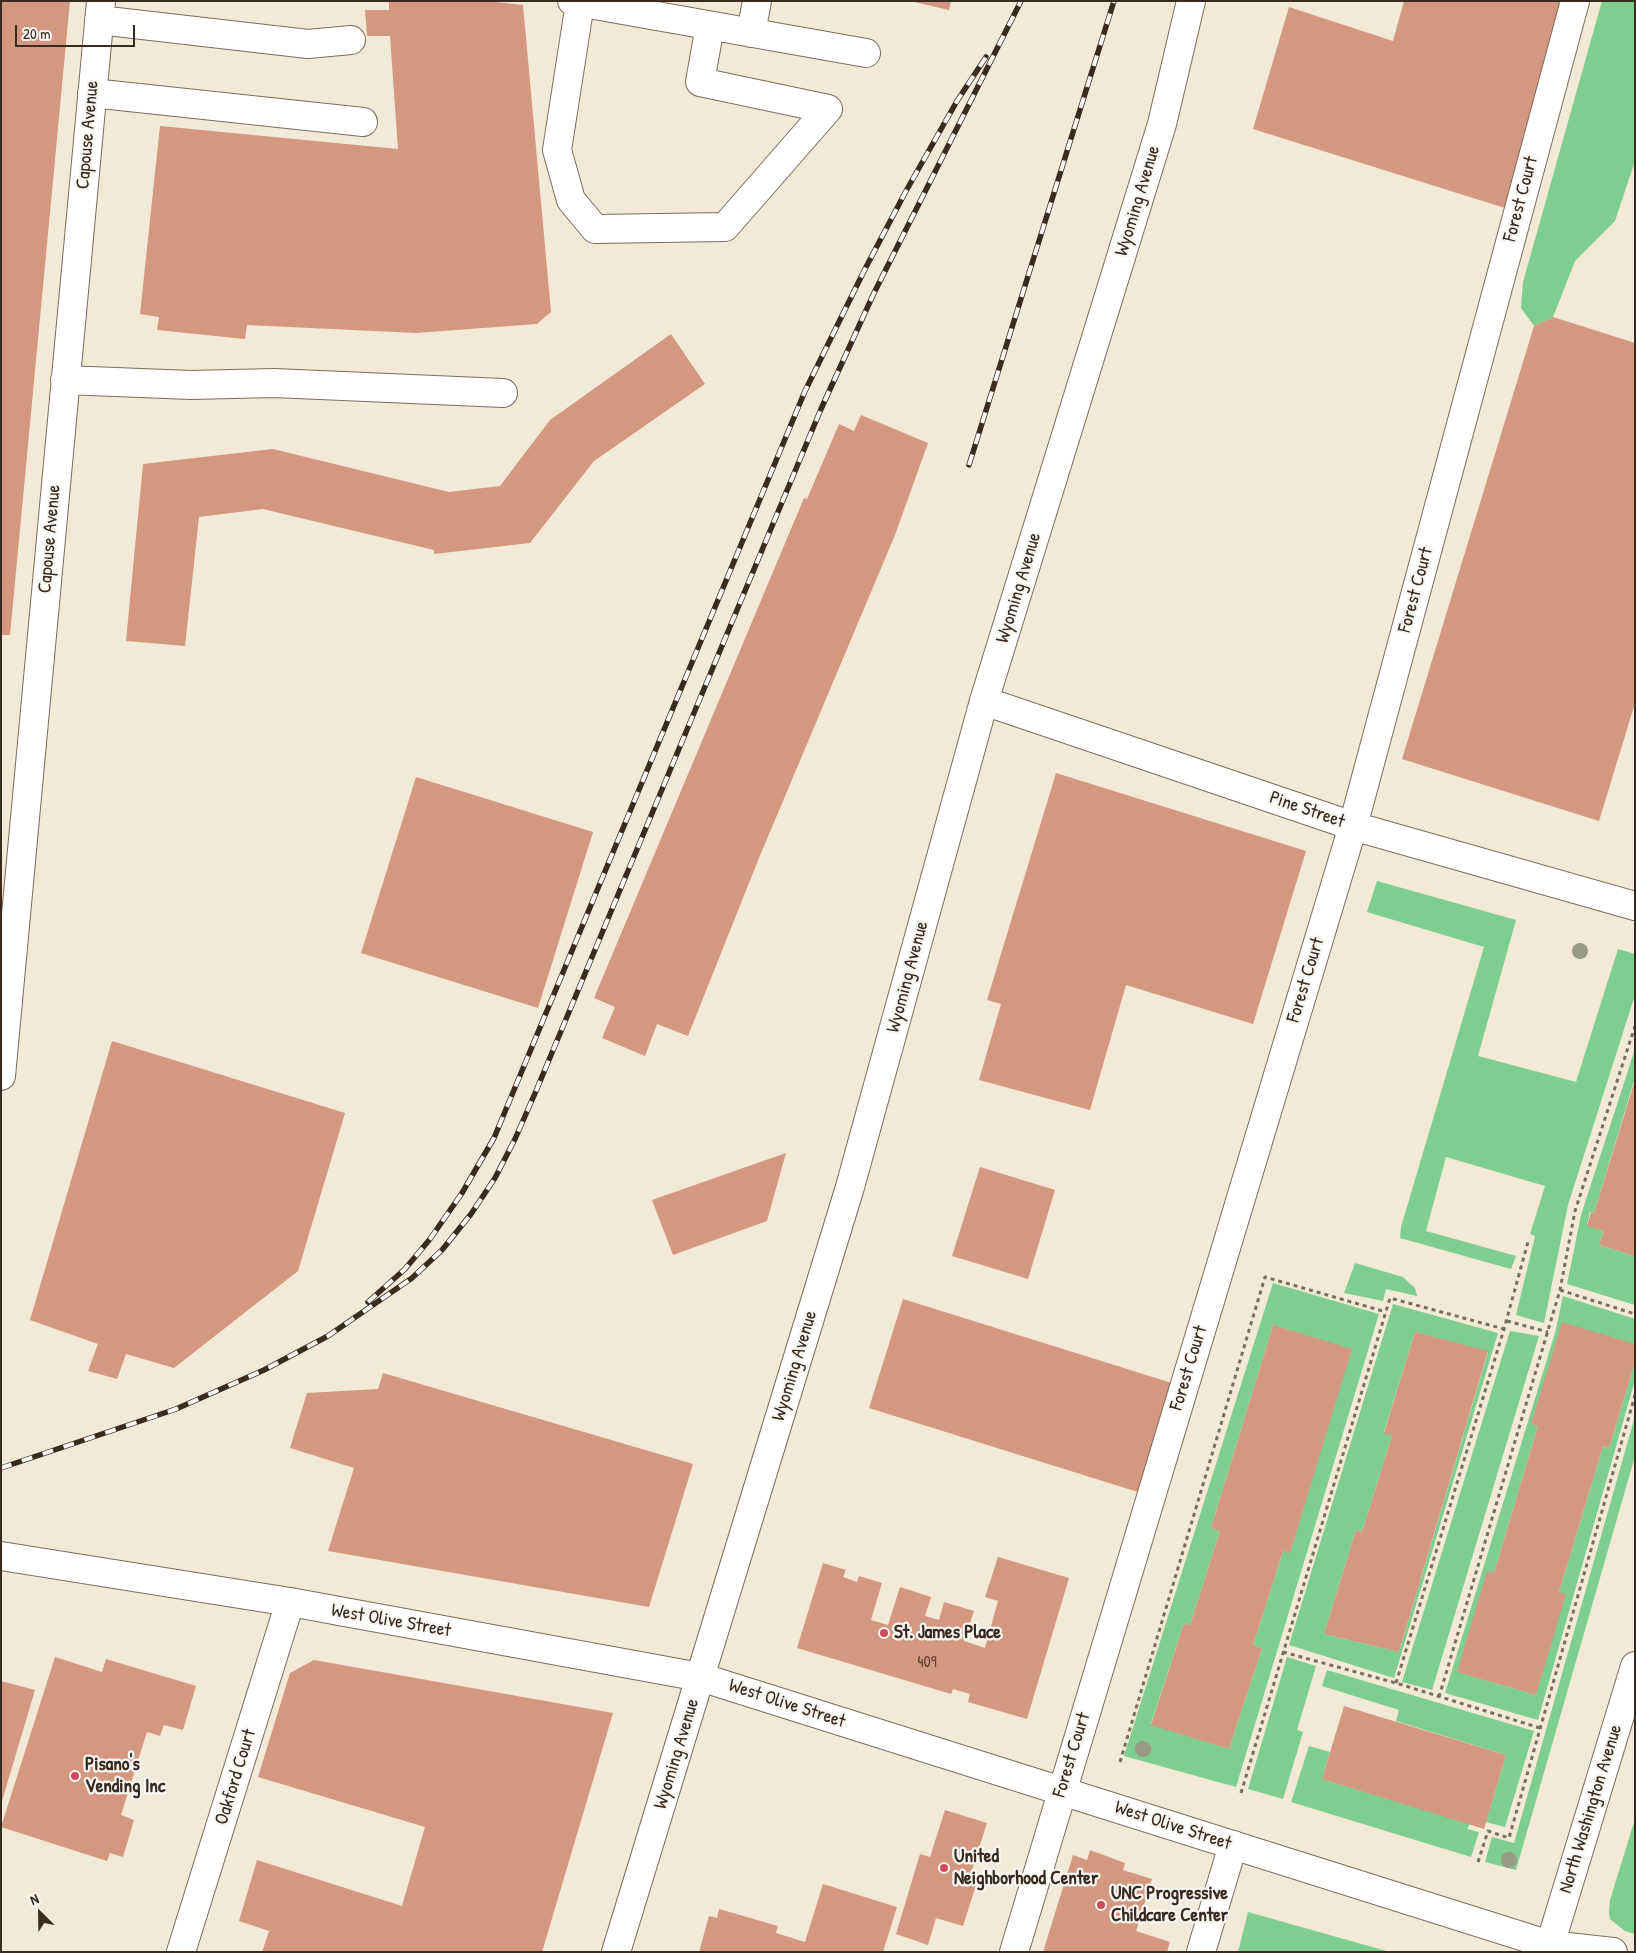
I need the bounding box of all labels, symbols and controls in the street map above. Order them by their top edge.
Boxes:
scale bar [18,15,138,47]
text: 20 m [23,23,50,44]
street label: Capouse Avenue [72,80,104,190]
street label: Wyoming Avenue [1110,143,1166,259]
street label: Forest Court [1499,154,1543,244]
street label: Capouse Avenue [34,484,66,594]
street label: Wyoming Avenue [991,530,1047,646]
street label: Forest Court [1394,545,1438,635]
street label: Pine Street [1266,787,1348,833]
street label: Wyoming Avenue [882,919,934,1035]
street label: Forest Court [1282,935,1330,1025]
street label: Wyoming Avenue [767,1308,823,1424]
street label: Forest Court [1165,1323,1213,1413]
street label: West Olive Street [329,1599,453,1643]
place label: St. James Place [894,1622,1001,1644]
marker: St. James Place [878,1627,890,1639]
house number: 409 [917,1653,937,1673]
street label: West Olive Street [726,1674,848,1734]
street label: Wyoming Avenue [649,1696,705,1812]
street label: Forest Court [1048,1710,1096,1800]
street label: North Washington Avenue [1555,1722,1627,1896]
street label: Oakford Court [211,1726,261,1828]
place label: Pisano's Vending Inc [85,1754,165,1798]
marker: Pisano's Vending Inc [69,1770,81,1782]
street label: West Olive Street [1112,1796,1234,1856]
place label: United Neighborhood Center [954,1846,1098,1890]
marker: United Neighborhood Center [938,1862,950,1874]
place label: UNC Progressive Childcare Center [1111,1883,1228,1927]
north arrow [15,1888,65,1938]
text: N [27,1889,41,1909]
marker: UNC Progressive Childcare Center [1095,1899,1107,1911]

